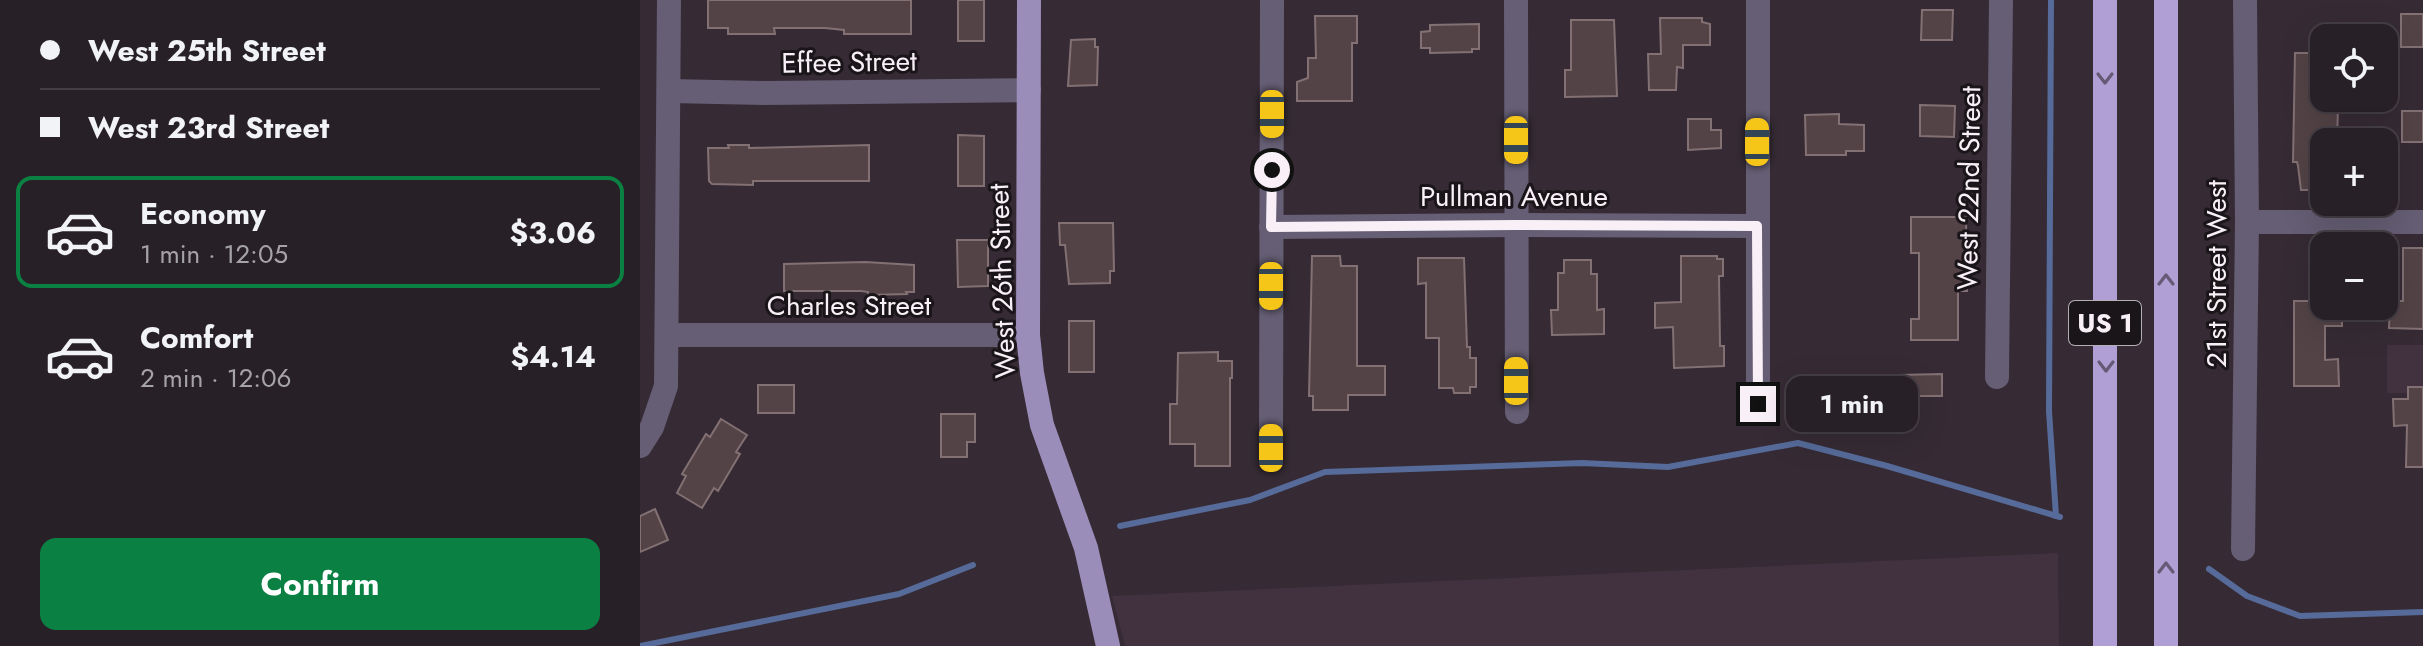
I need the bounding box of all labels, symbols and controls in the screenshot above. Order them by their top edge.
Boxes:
map controls [2310,24,2398,320]
button: locate [2310,24,2398,112]
text: West 25th Street [88,29,326,72]
street label: Effee Street [781,40,917,84]
one-way arrow [2096,72,2114,85]
street label: West 22nd Street [1947,85,1991,290]
car [1260,90,1284,138]
text: West 23rd Street [88,106,329,149]
car [1504,116,1528,164]
car [1745,118,1769,166]
button: + [2310,128,2398,216]
route start [1254,152,1290,188]
street label: Pullman Avenue [1420,176,1608,217]
street label: 21st Street West [2196,180,2237,368]
street label: West 26th Street [978,183,1026,379]
text: Economy [140,192,266,235]
icon: car [44,196,116,268]
text: $3.06 [510,211,596,254]
button: − [2310,232,2398,320]
text: 1 min · 12:05 [140,235,288,273]
car [1259,262,1283,310]
one-way arrow [2157,273,2175,286]
street label: Charles Street [767,285,931,326]
road number: US 1 [2069,301,2141,345]
text: Comfort [140,316,253,359]
icon: car [44,320,116,392]
text: $4.14 [511,335,596,378]
car [1504,357,1528,405]
text: 2 min · 12:06 [140,359,292,397]
one-way arrow [2097,360,2114,373]
callout: 1 min [1786,376,1918,432]
text: 1 min [1820,385,1884,423]
route end [1740,386,1776,422]
car [1259,424,1283,472]
button: Confirm [40,538,600,630]
one-way arrow [2157,561,2175,574]

